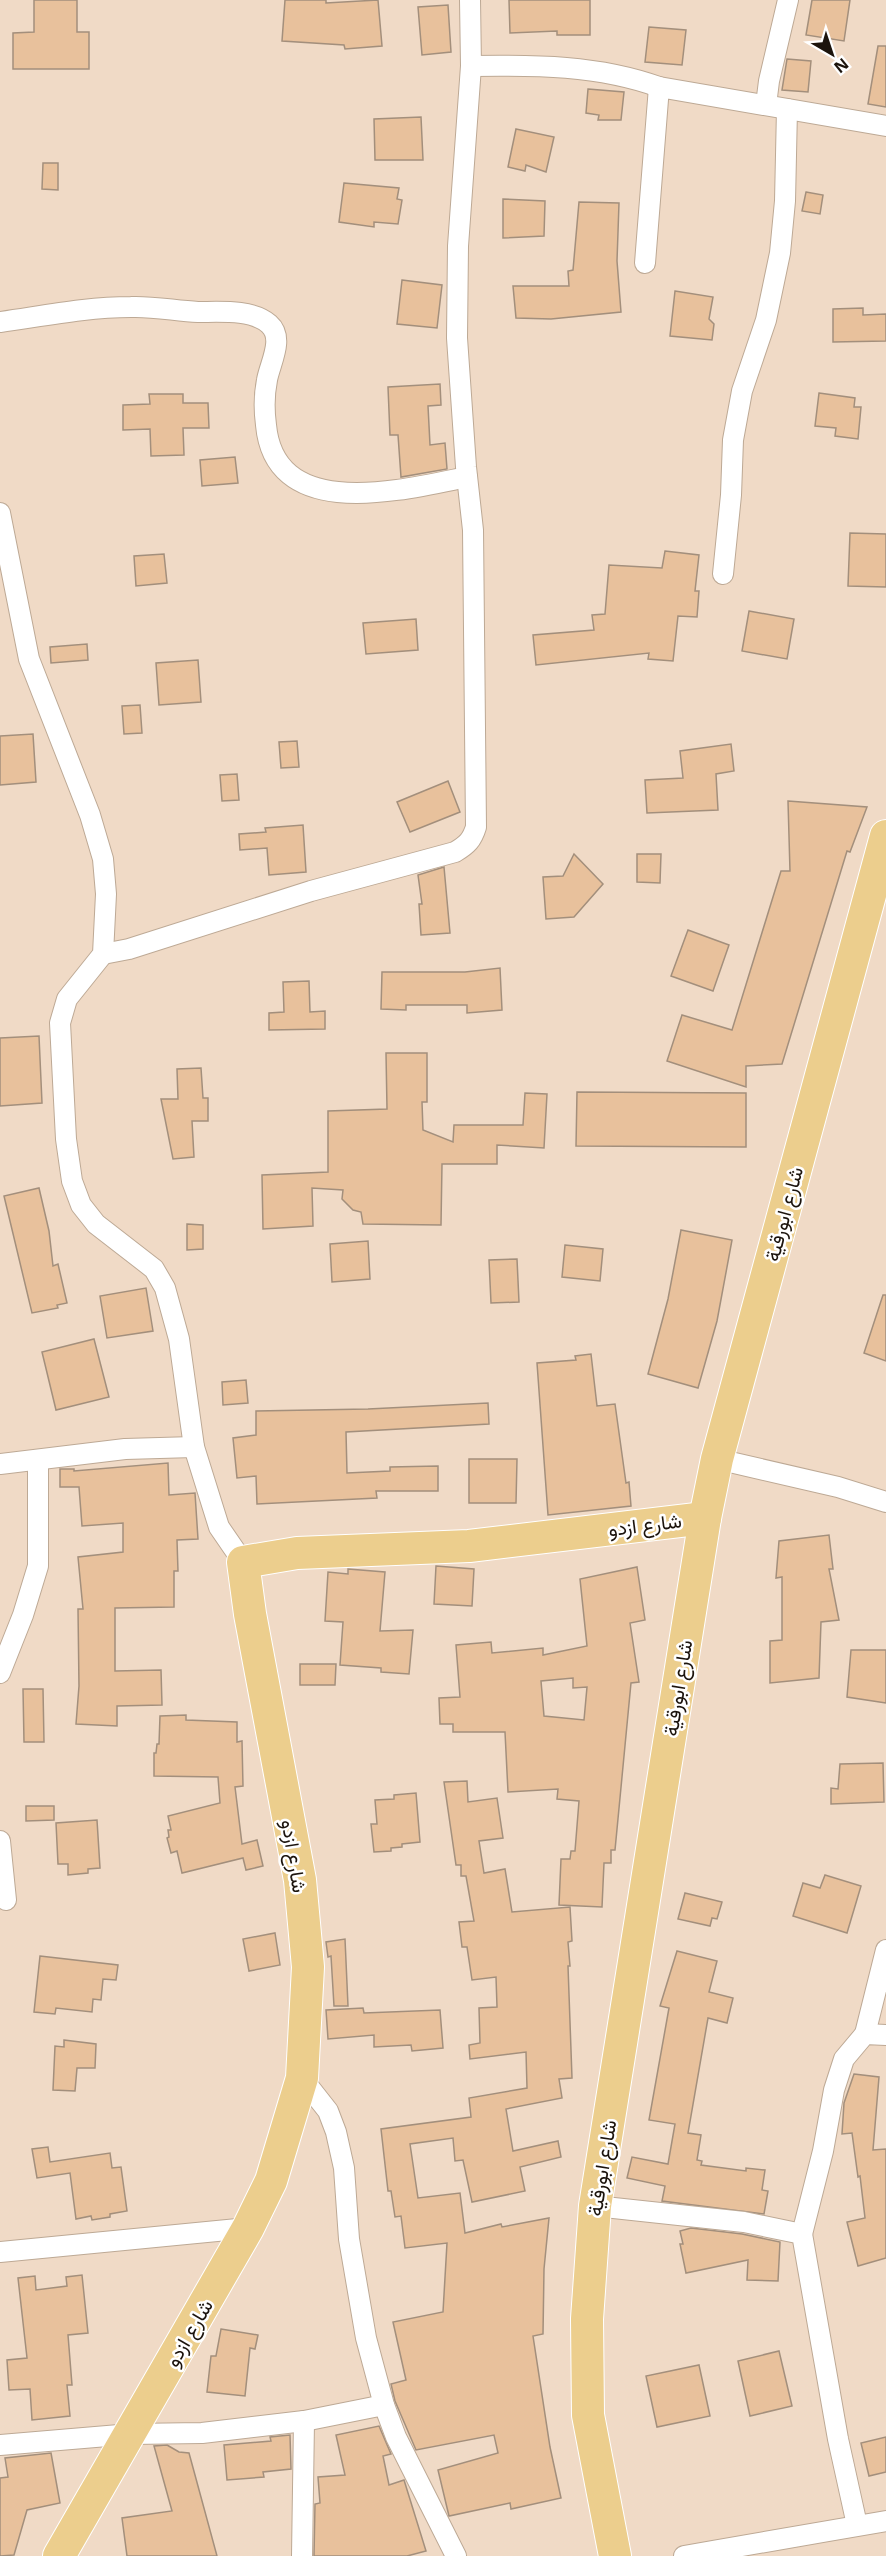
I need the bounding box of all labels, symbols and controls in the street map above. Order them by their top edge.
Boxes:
north arrow [802,24,862,84]
text: N [829,53,853,78]
street label: شارع ابورقية [758,1163,810,1265]
street label: شارع ازدو [607,1507,683,1543]
street label: شارع ابورقية [657,1638,699,1738]
street label: شارع ازدو [274,1817,314,1895]
street label: شارع ابورقية [581,2118,623,2218]
street label: شارع ازدو [158,2294,220,2372]

